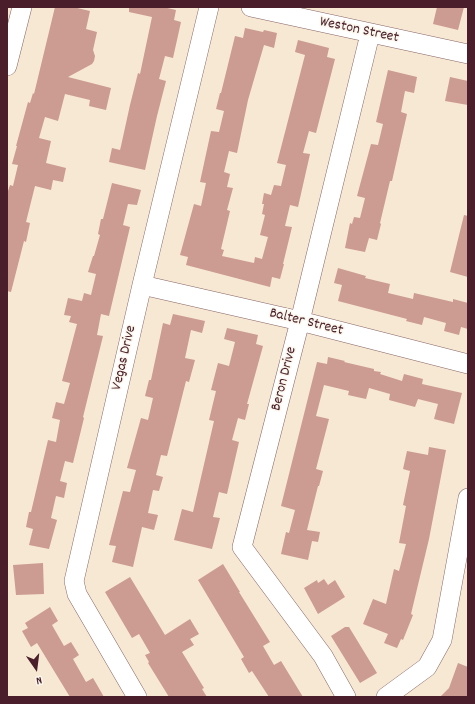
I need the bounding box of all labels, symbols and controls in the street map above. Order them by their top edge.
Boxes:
street label: Weston Street [318,14,400,48]
street label: Balter Street [267,305,345,341]
street label: Vegas Drive [109,324,141,392]
street label: Beron Drive [268,345,302,413]
north arrow [16,648,56,688]
text: N [34,671,43,688]

